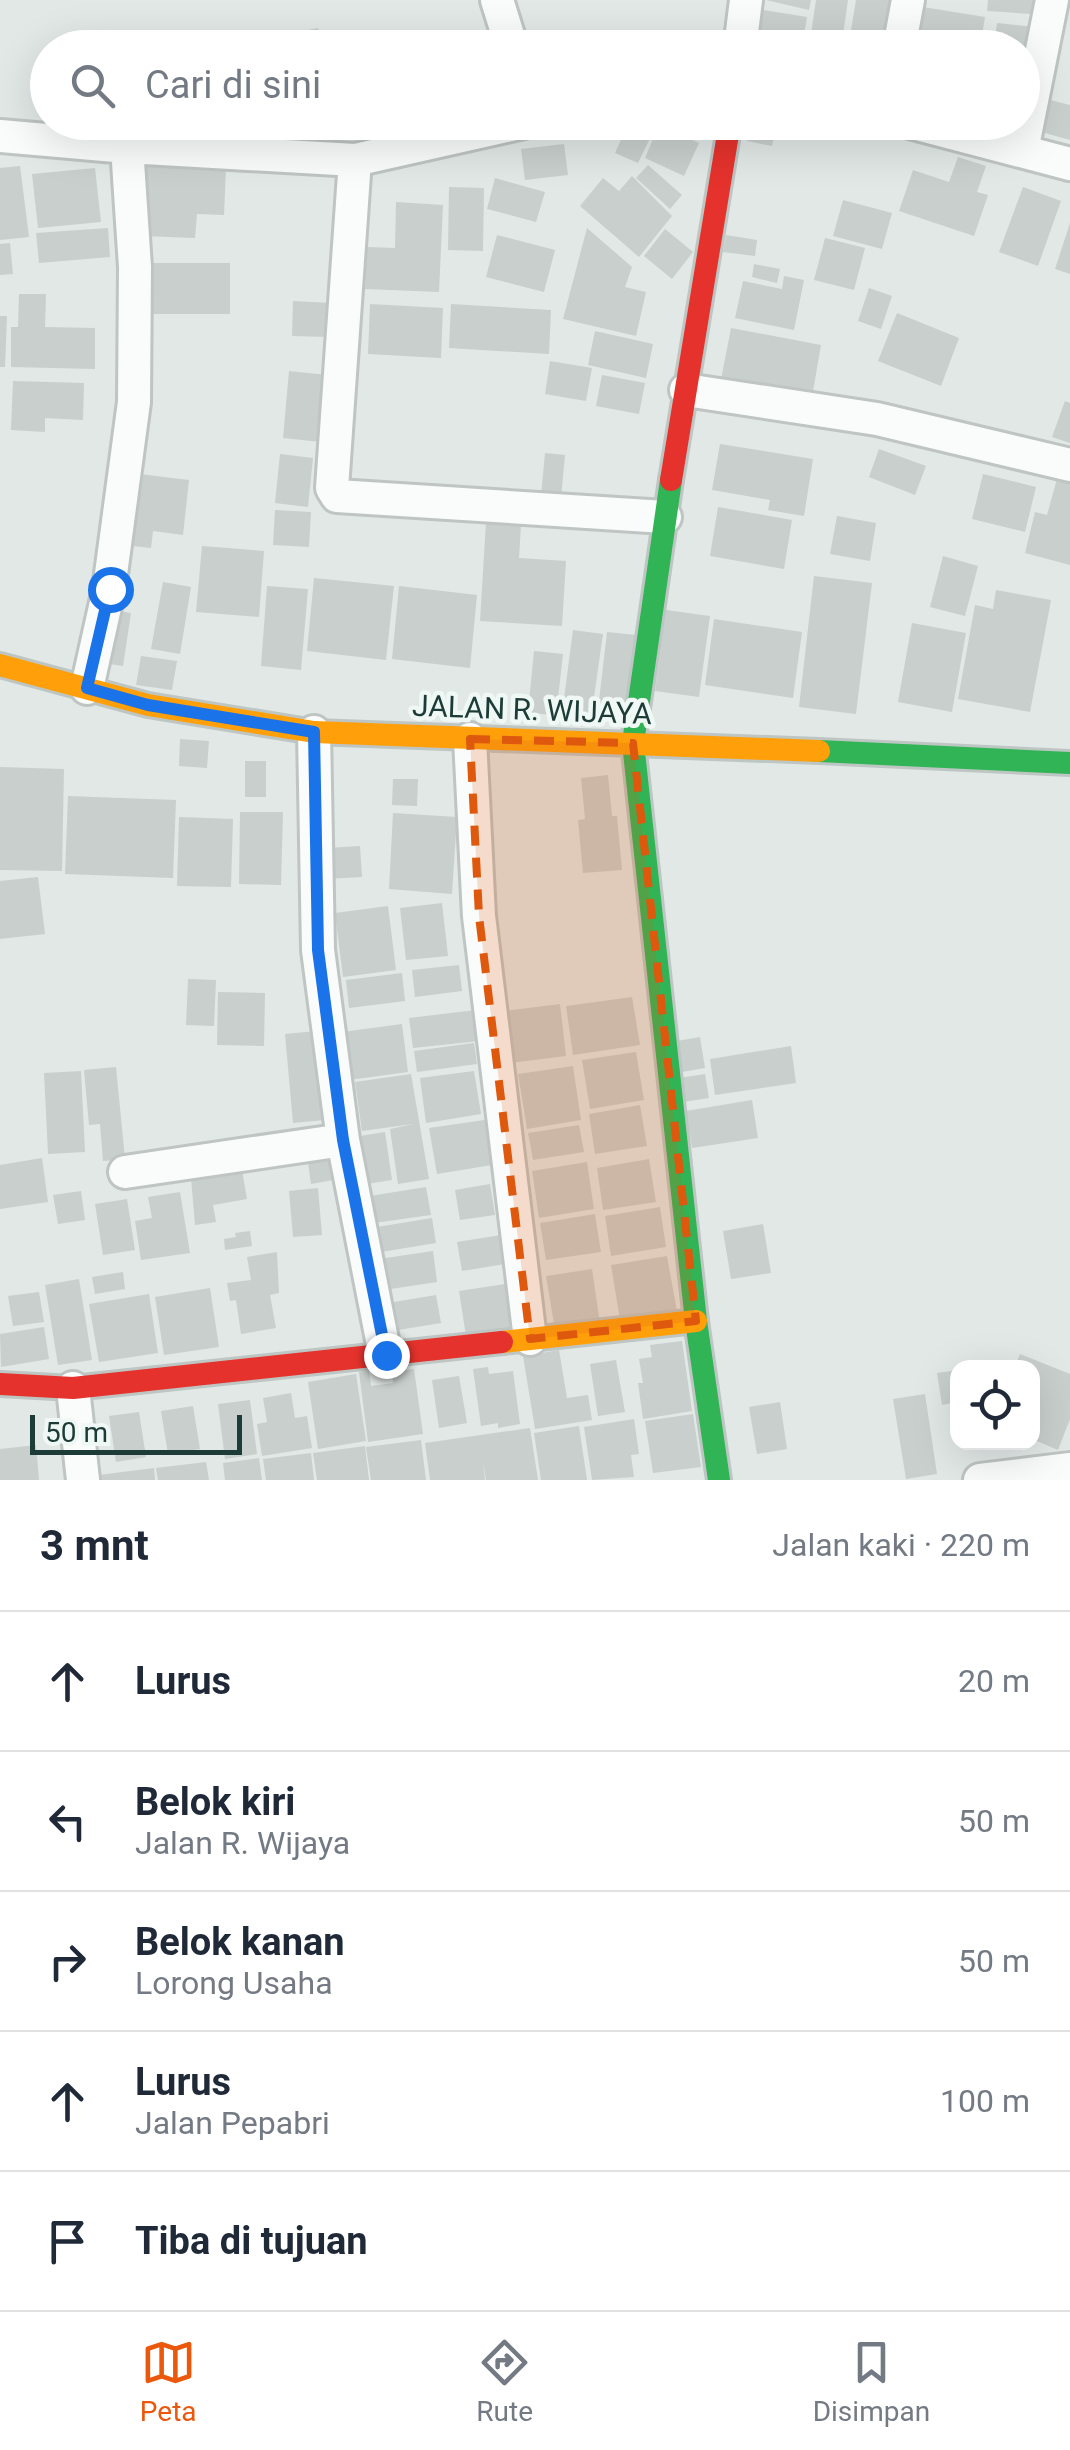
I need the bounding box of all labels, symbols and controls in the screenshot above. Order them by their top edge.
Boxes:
search box [30,30,1040,140]
icon: search [65,58,120,113]
text: Cari di sini [145,63,321,107]
route start [88,567,134,613]
street label: JALAN R. WIJAYA [412,688,653,731]
route end [364,1333,410,1379]
map controls [950,1360,1040,1450]
button: locate [950,1360,1040,1450]
scale bar [30,1410,242,1454]
text: 50 m [45,1416,108,1449]
text: 3 mnt [40,1521,149,1570]
text: Jalan kaki · 220 m [772,1526,1030,1564]
icon: ahead [40,1654,95,1709]
text: Lurus [135,1659,231,1703]
text: 20 m [958,1662,1030,1700]
text: Belok kiri [135,1780,295,1824]
icon: left [40,1794,95,1849]
text: 50 m [958,1802,1030,1840]
text: Jalan R. Wijaya [135,1824,350,1862]
text: Belok kanan [135,1920,345,1964]
icon: right [40,1934,95,1989]
text: 50 m [958,1942,1030,1980]
text: Lorong Usaha [135,1964,333,2002]
text: Lurus [135,2060,231,2104]
icon: ahead [40,2074,95,2129]
text: 100 m [940,2082,1030,2120]
text: Jalan Pepabri [135,2104,330,2142]
icon: arrive [40,2214,95,2269]
text: Tiba di tujuan [135,2219,368,2263]
tab: Peta [140,2335,197,2428]
tab: Rute [476,2335,533,2428]
tab: Disimpan [813,2335,930,2428]

